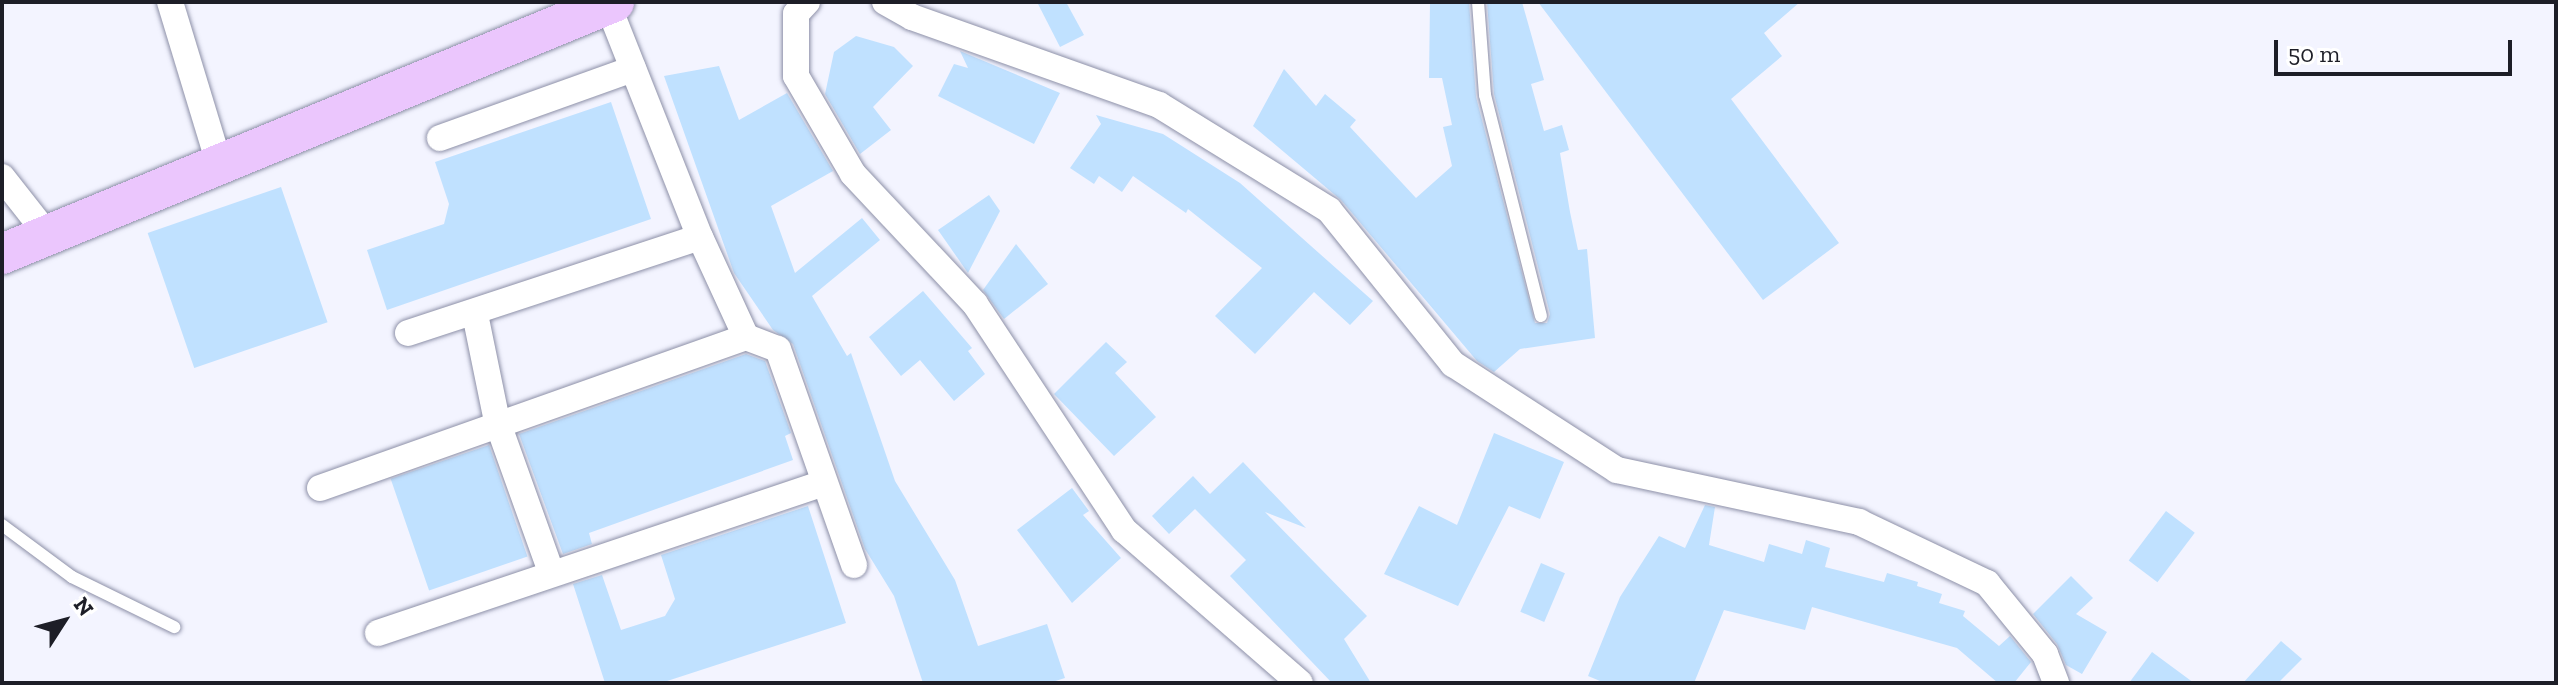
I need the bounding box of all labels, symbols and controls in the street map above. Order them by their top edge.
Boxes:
scale bar [2278,24,2516,74]
text: 50 m [2288,39,2340,68]
north arrow [24,581,104,661]
text: N [68,592,100,621]

